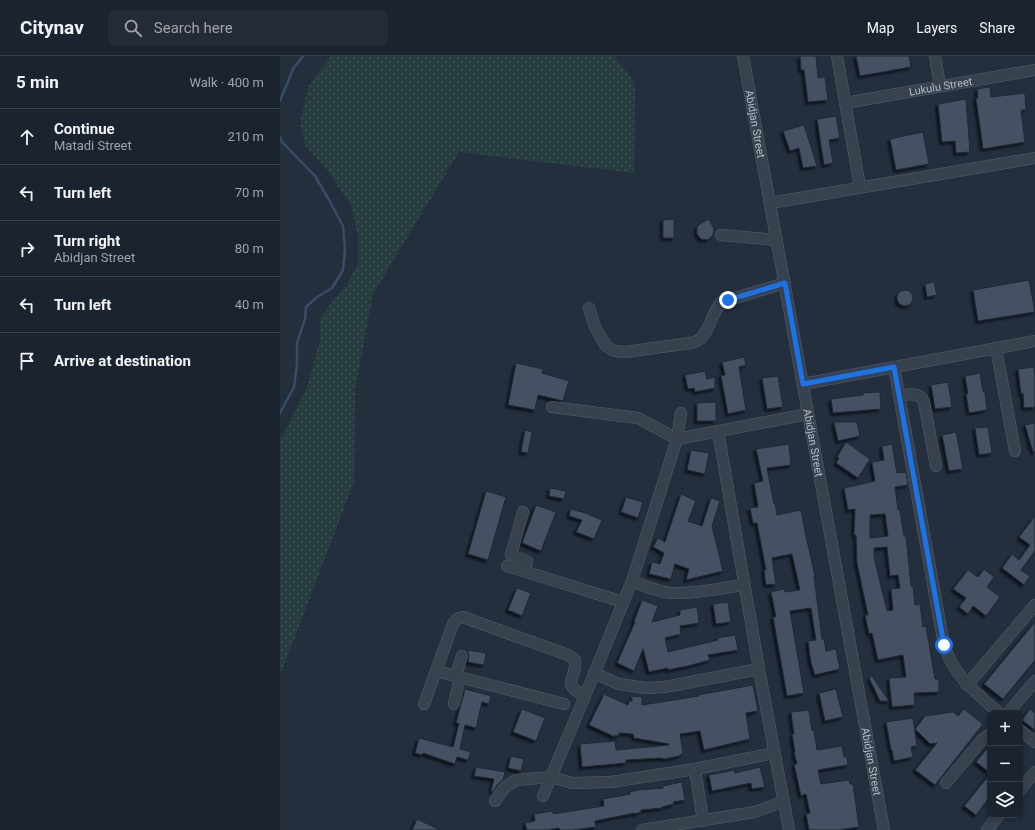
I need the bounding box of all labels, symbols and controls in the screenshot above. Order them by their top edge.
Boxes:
search box [108,10,388,46]
text: Citynav [20,16,84,39]
icon: search [122,17,144,39]
text: Search here [154,19,233,37]
text: Map [867,20,894,36]
text: Layers [916,20,957,36]
text: Share [979,20,1015,36]
text: 5 min [16,72,59,92]
text: Walk · 400 m [189,75,264,90]
street label: Lukulu Street [908,75,974,99]
street label: Abidjan Street [742,89,768,159]
text: Continue [54,120,115,138]
icon: ahead [16,126,38,148]
text: 210 m [227,129,264,144]
text: Matadi Street [54,138,132,153]
icon: left [16,182,38,204]
text: Turn left [54,184,111,202]
text: 70 m [235,185,264,200]
text: Turn right [54,232,120,250]
icon: right [16,238,38,260]
text: 80 m [235,241,264,256]
text: Abidjan Street [54,250,135,265]
route end [719,291,737,309]
icon: left [16,294,38,316]
text: Turn left [54,296,111,314]
text: 40 m [235,297,264,312]
icon: arrive [16,350,38,372]
text: Arrive at destination [54,352,191,370]
street label: Abidjan Street [800,408,826,478]
route start [935,636,953,654]
map controls [987,710,1023,818]
button: + [987,710,1023,746]
street label: Abidjan Street [858,726,884,797]
button: − [987,746,1023,782]
button: layers [987,782,1023,818]

